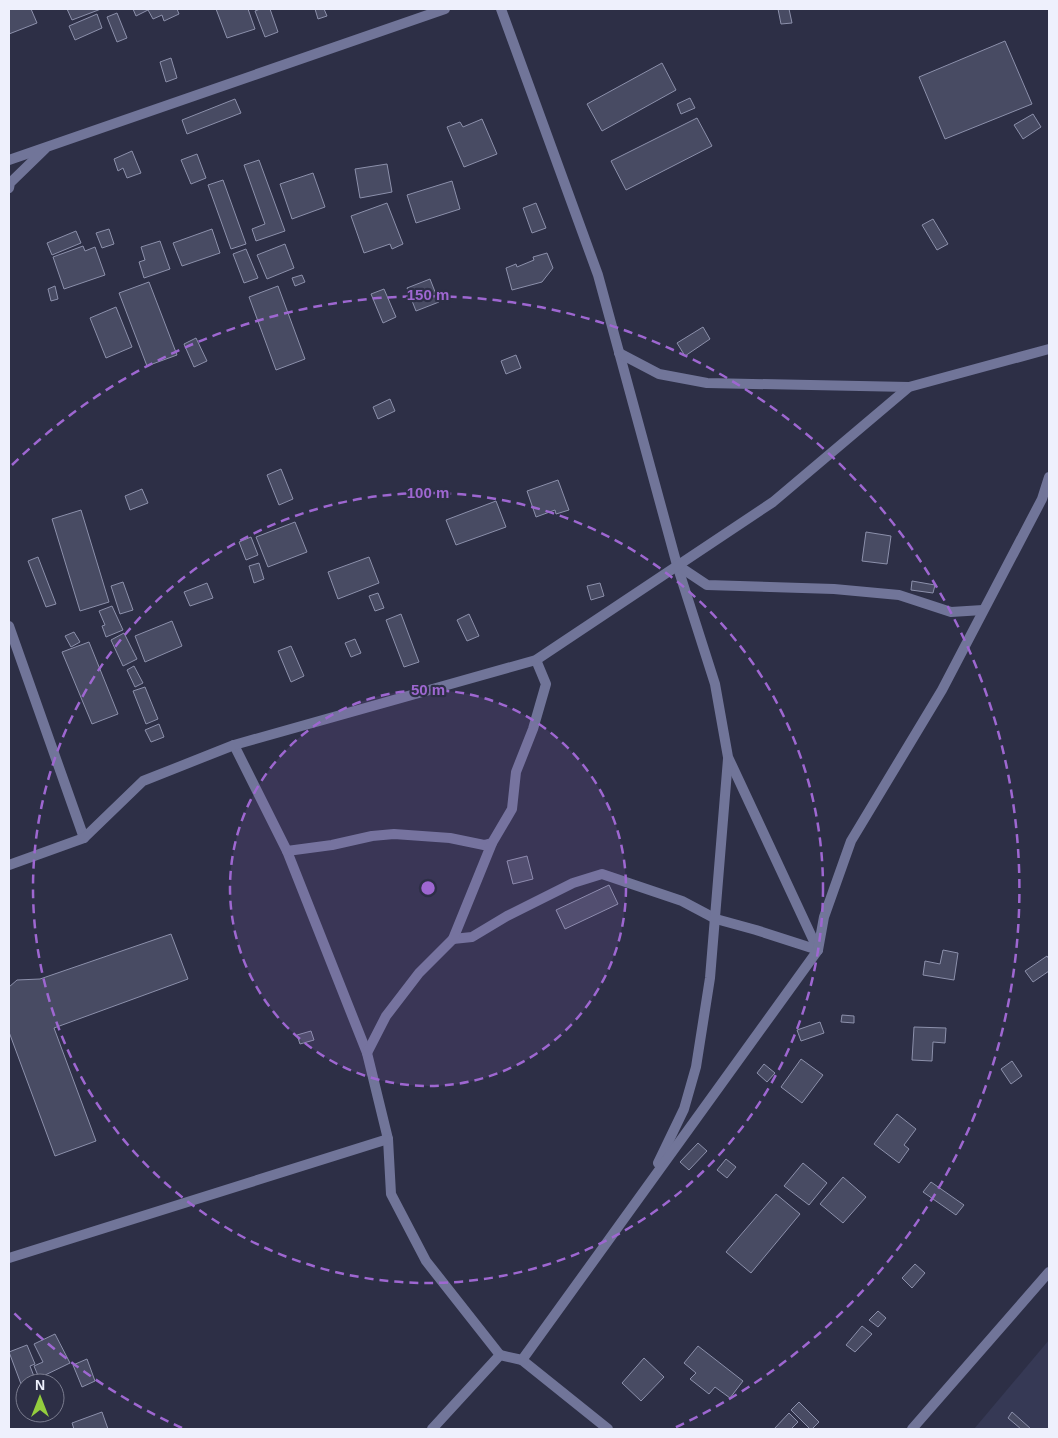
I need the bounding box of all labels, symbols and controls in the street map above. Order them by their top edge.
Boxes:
text: 150 m [407,286,449,303]
text: 100 m [407,484,449,501]
text: 50 m [411,681,445,698]
centre of rings [419,879,437,897]
north arrow [15,1373,65,1423]
text: N [35,1377,45,1393]

